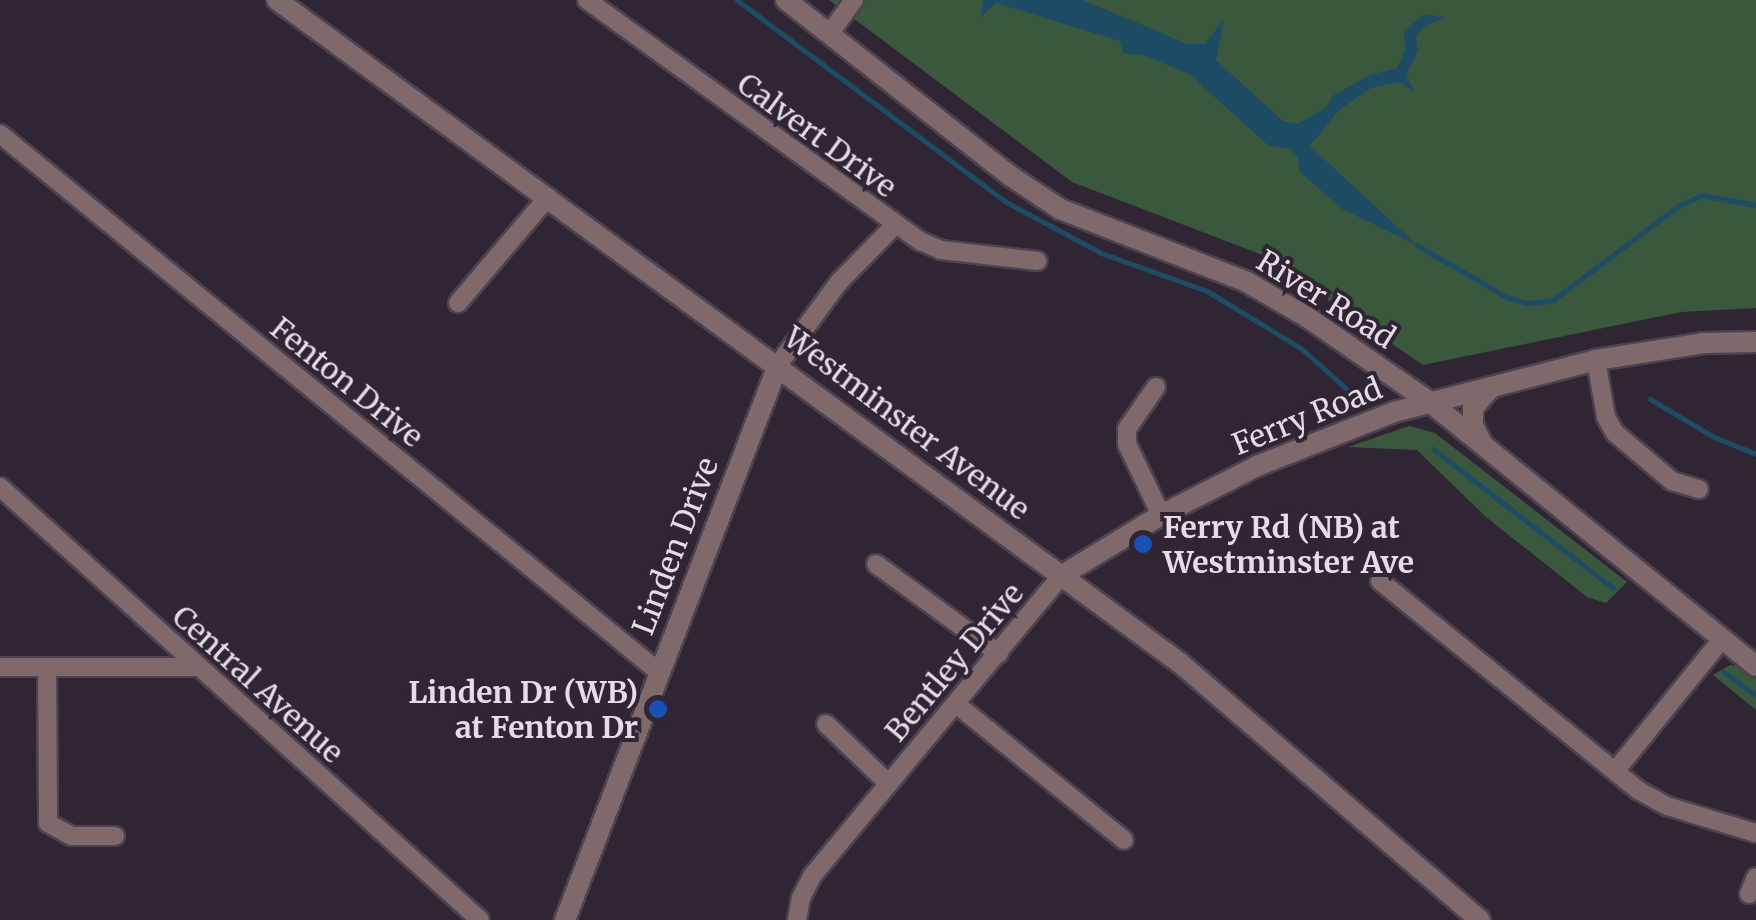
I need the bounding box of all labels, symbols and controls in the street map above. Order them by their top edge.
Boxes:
street label: Calvert Drive [731,65,903,205]
street label: River Road [1250,242,1402,356]
street label: Fenton Drive [264,310,430,454]
street label: Westminster Avenue [777,319,1037,527]
street label: Ferry Road [1227,370,1387,462]
street label: Linden Drive [625,452,725,640]
place label: Ferry Rd (NB) at Westminster Ave [1163,509,1414,580]
marker: Ferry Rd (NB) at Westminster Ave [1132,533,1154,555]
street label: Bentley Drive [878,576,1030,748]
street label: Central Avenue [165,598,351,770]
place label: Linden Dr (WB) at Fenton Dr [408,674,638,744]
marker: Linden Dr (WB) at Fenton Dr [647,698,669,720]

